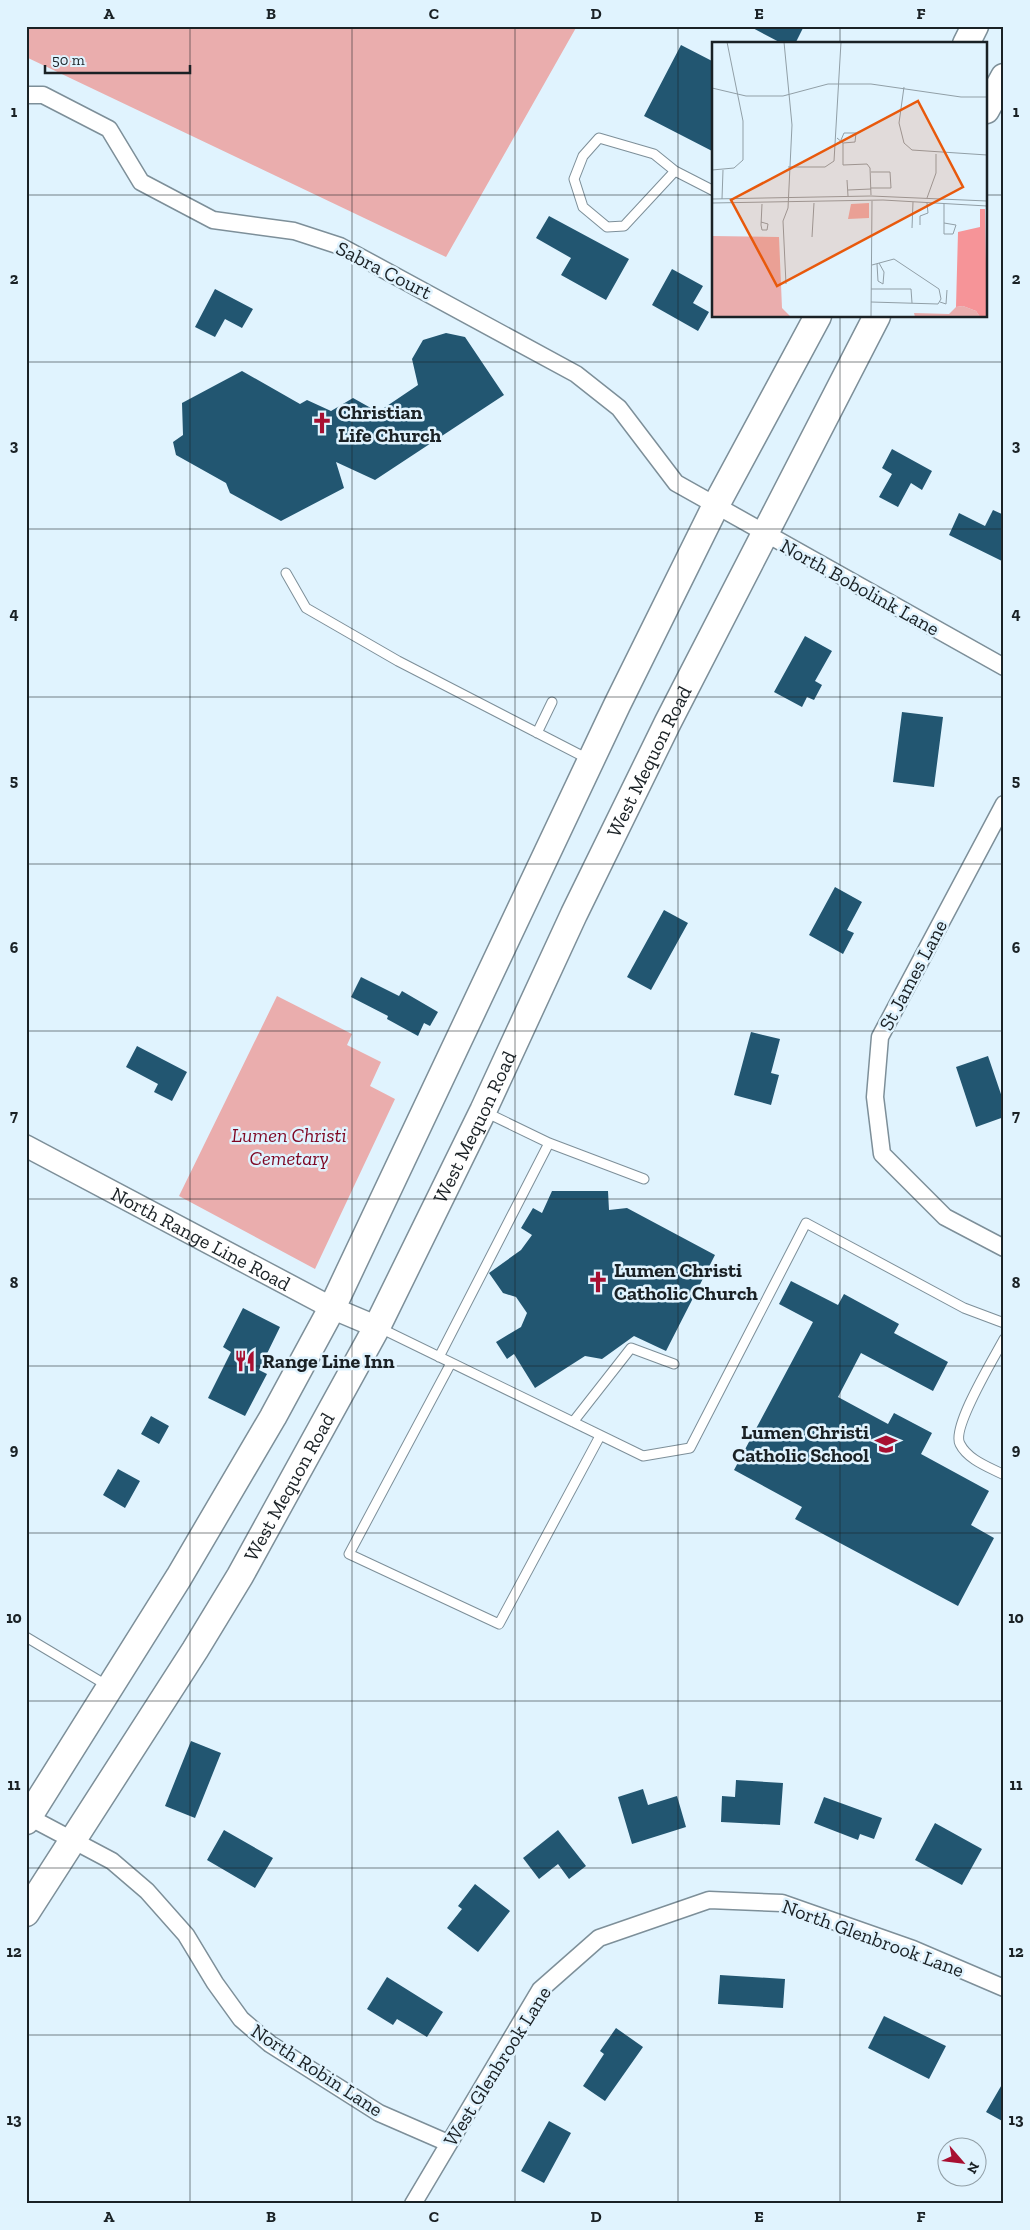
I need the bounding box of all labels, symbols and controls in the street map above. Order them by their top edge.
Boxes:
text: A [104,4,115,23]
text: B [266,4,276,23]
text: C [429,4,439,23]
text: D [590,4,602,23]
text: E [754,4,764,23]
text: F [916,4,926,23]
scale bar [45,42,190,74]
inset map [712,42,988,318]
text: 50 m [52,51,85,69]
text: 1 [11,102,18,121]
text: 1 [1013,102,1020,121]
street label: Sabra Court [332,236,436,305]
text: 2 [10,269,19,288]
text: 2 [1012,269,1021,288]
place label: Christian Life Church [338,400,442,447]
church icon: Christian Life Church [309,410,335,436]
text: 3 [10,436,19,455]
text: 3 [1012,436,1021,455]
street label: North Bobolink Lane [776,533,944,641]
text: 4 [9,604,19,623]
text: 4 [1011,604,1021,623]
street label: West Mequon Road [602,682,697,841]
text: 5 [10,771,18,790]
text: 5 [1012,771,1020,790]
street label: St James Lane [874,916,952,1034]
text: 6 [10,938,19,957]
text: 6 [1012,938,1021,957]
street label: West Mequon Road [428,1047,521,1207]
text: 7 [10,1106,18,1125]
text: 7 [1012,1106,1020,1125]
park label: Lumen Christi Cemetary [231,1123,347,1170]
street label: North Range Line Road [107,1181,295,1296]
place label: Lumen Christi Catholic Church [614,1258,758,1305]
church icon: Lumen Christi Catholic Church [585,1269,611,1295]
text: 8 [10,1273,19,1292]
text: 8 [1012,1273,1021,1292]
restaurant icon: Range Line Inn [232,1348,258,1374]
place label: Range Line Inn [262,1349,395,1373]
street label: West Mequon Road [239,1408,340,1565]
place label: Lumen Christi Catholic School [732,1420,869,1467]
school or university icon: Lumen Christi Catholic School [873,1431,899,1457]
text: 9 [10,1440,19,1459]
text: 9 [1012,1440,1021,1459]
text: 10 [6,1608,22,1627]
text: 10 [1008,1608,1024,1627]
text: 11 [8,1775,21,1794]
text: 11 [1010,1775,1023,1794]
street label: North Glenbrook Lane [779,1894,967,1982]
text: 12 [6,1942,22,1961]
text: 12 [1008,1942,1024,1961]
street label: West Glenbrook Lane [438,1982,556,2150]
street label: North Robin Lane [247,2019,387,2121]
text: 13 [7,2110,22,2129]
text: 13 [1009,2110,1024,2129]
north arrow [938,2138,988,2188]
text: N [963,2159,983,2177]
text: A [104,2207,115,2226]
text: B [266,2207,276,2226]
text: C [429,2207,439,2226]
text: D [590,2207,602,2226]
text: E [754,2207,764,2226]
text: F [916,2207,926,2226]

